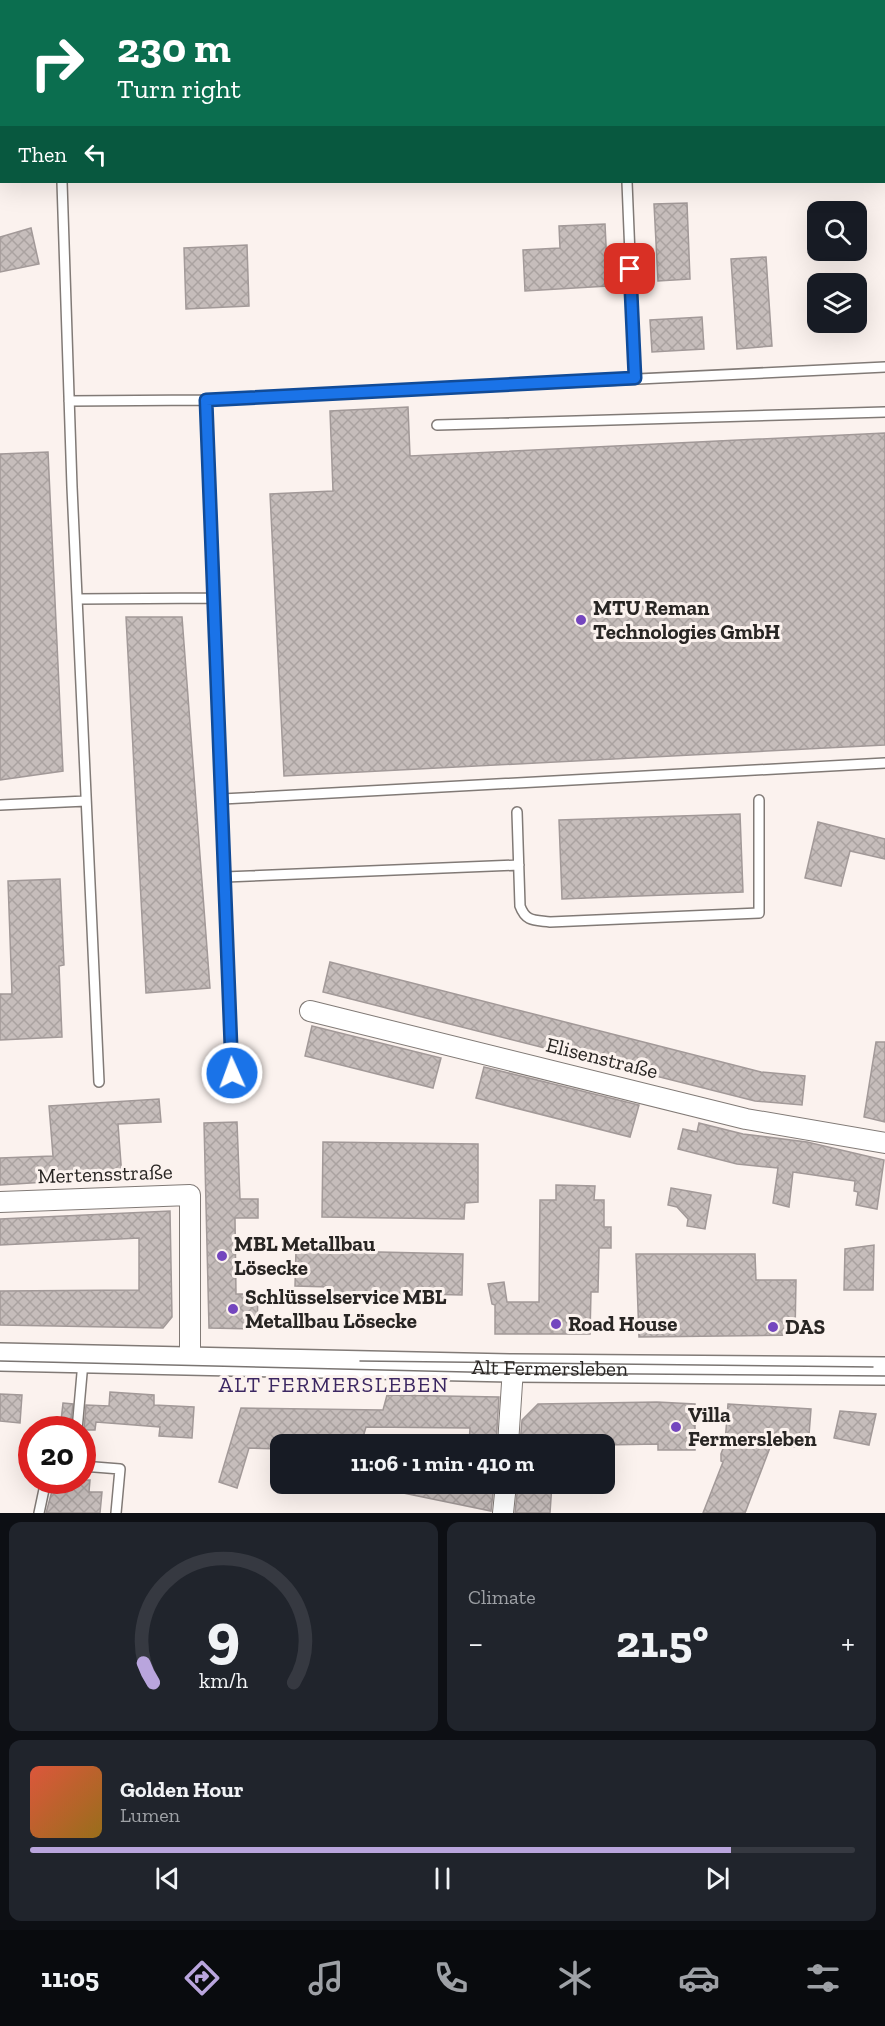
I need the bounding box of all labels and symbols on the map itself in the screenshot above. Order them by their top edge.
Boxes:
pin [604,243,655,294]
place label: MTU Reman Technologies GmbH [593,595,780,644]
marker: MTU Reman Technologies GmbH [574,613,588,627]
street label: Elisenstraße [544,1032,661,1084]
position arrow [200,1041,264,1105]
street label: Mertensstraße [37,1159,173,1188]
place label: MBL Metallbau Lösecke [234,1231,375,1280]
marker: MBL Metallbau Lösecke [215,1249,229,1263]
place label: Schlüsselservice MBL Metallbau Lösecke [245,1284,447,1333]
marker: Schlüsselservice MBL Metallbau Lösecke [226,1302,240,1316]
place label: Road House [568,1311,677,1336]
place label: DAS [785,1314,825,1339]
marker: Road House [549,1317,563,1331]
marker: DAS [766,1320,780,1334]
street label: Alt Fermersleben [471,1354,628,1381]
district label: ALT FERMERSLEBEN [218,1371,450,1398]
place label: Villa Fermersleben [688,1402,817,1451]
speed limit sign: 20 [18,1416,96,1494]
marker: Villa Fermersleben [669,1420,683,1434]

